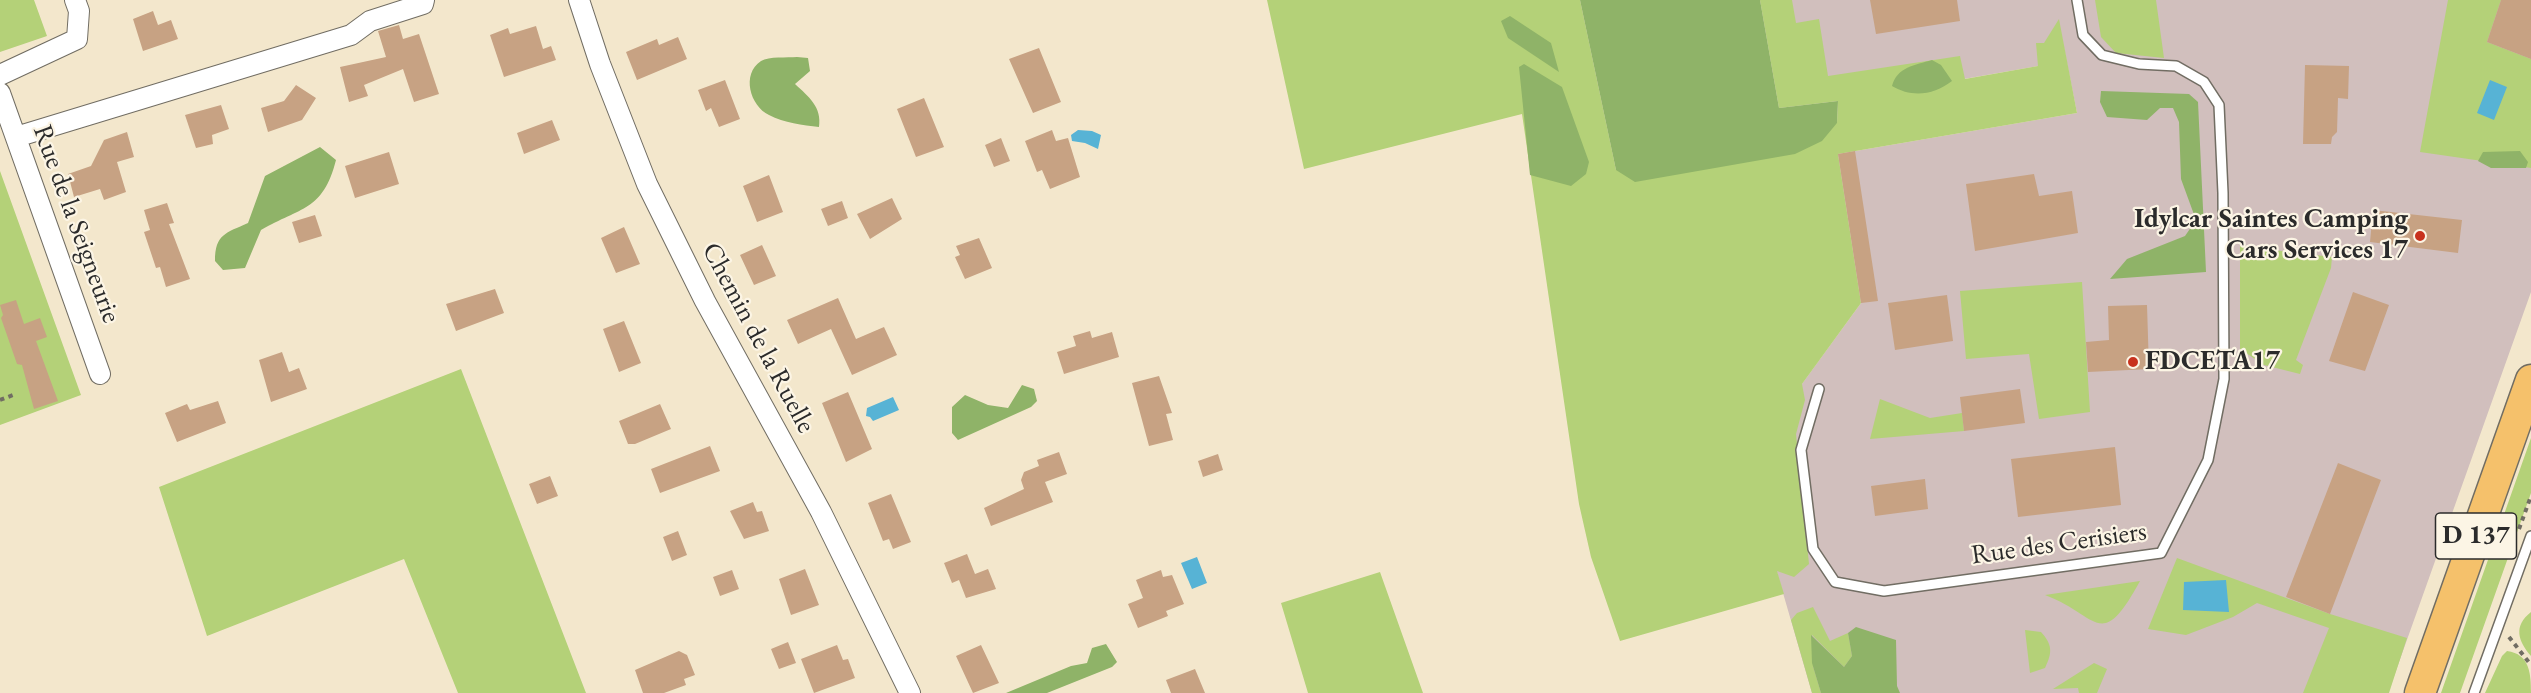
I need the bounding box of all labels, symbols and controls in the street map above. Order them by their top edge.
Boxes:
street label: Rue de la Seigneurie [25,121,127,327]
place label: Idylcar Saintes Camping Cars Services 17 [2134,204,2408,267]
marker: Idylcar Saintes Camping Cars Services 17 [2413,229,2427,243]
street label: Chemin de la Ruelle [694,237,822,439]
place label: FDCETA17 [2145,346,2280,378]
marker: FDCETA17 [2126,355,2140,369]
road number: D 137 [2436,513,2516,559]
street label: Rue des Cerisiers [1969,516,2149,572]

